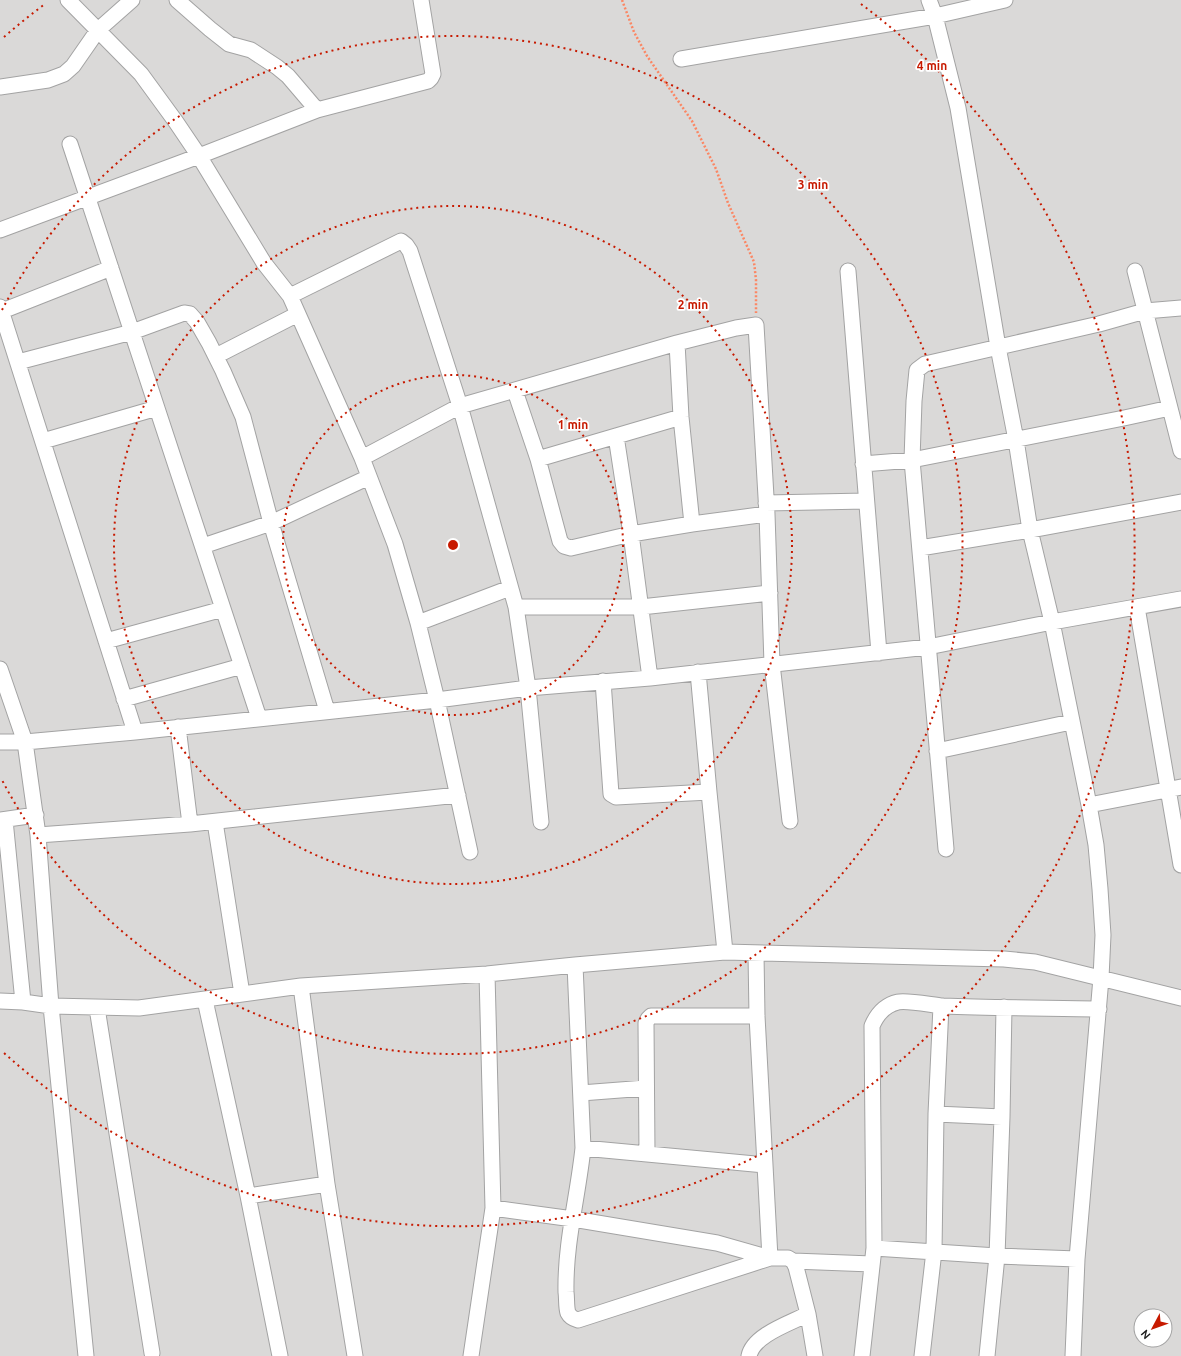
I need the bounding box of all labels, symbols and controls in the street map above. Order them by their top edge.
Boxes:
text: 4 min [917,59,947,72]
text: 3 min [798,178,828,191]
text: 2 min [678,298,708,311]
text: 1 min [558,418,588,431]
centre of rings [446,538,460,552]
north arrow [1133,1308,1173,1348]
text: N [1138,1328,1153,1342]

